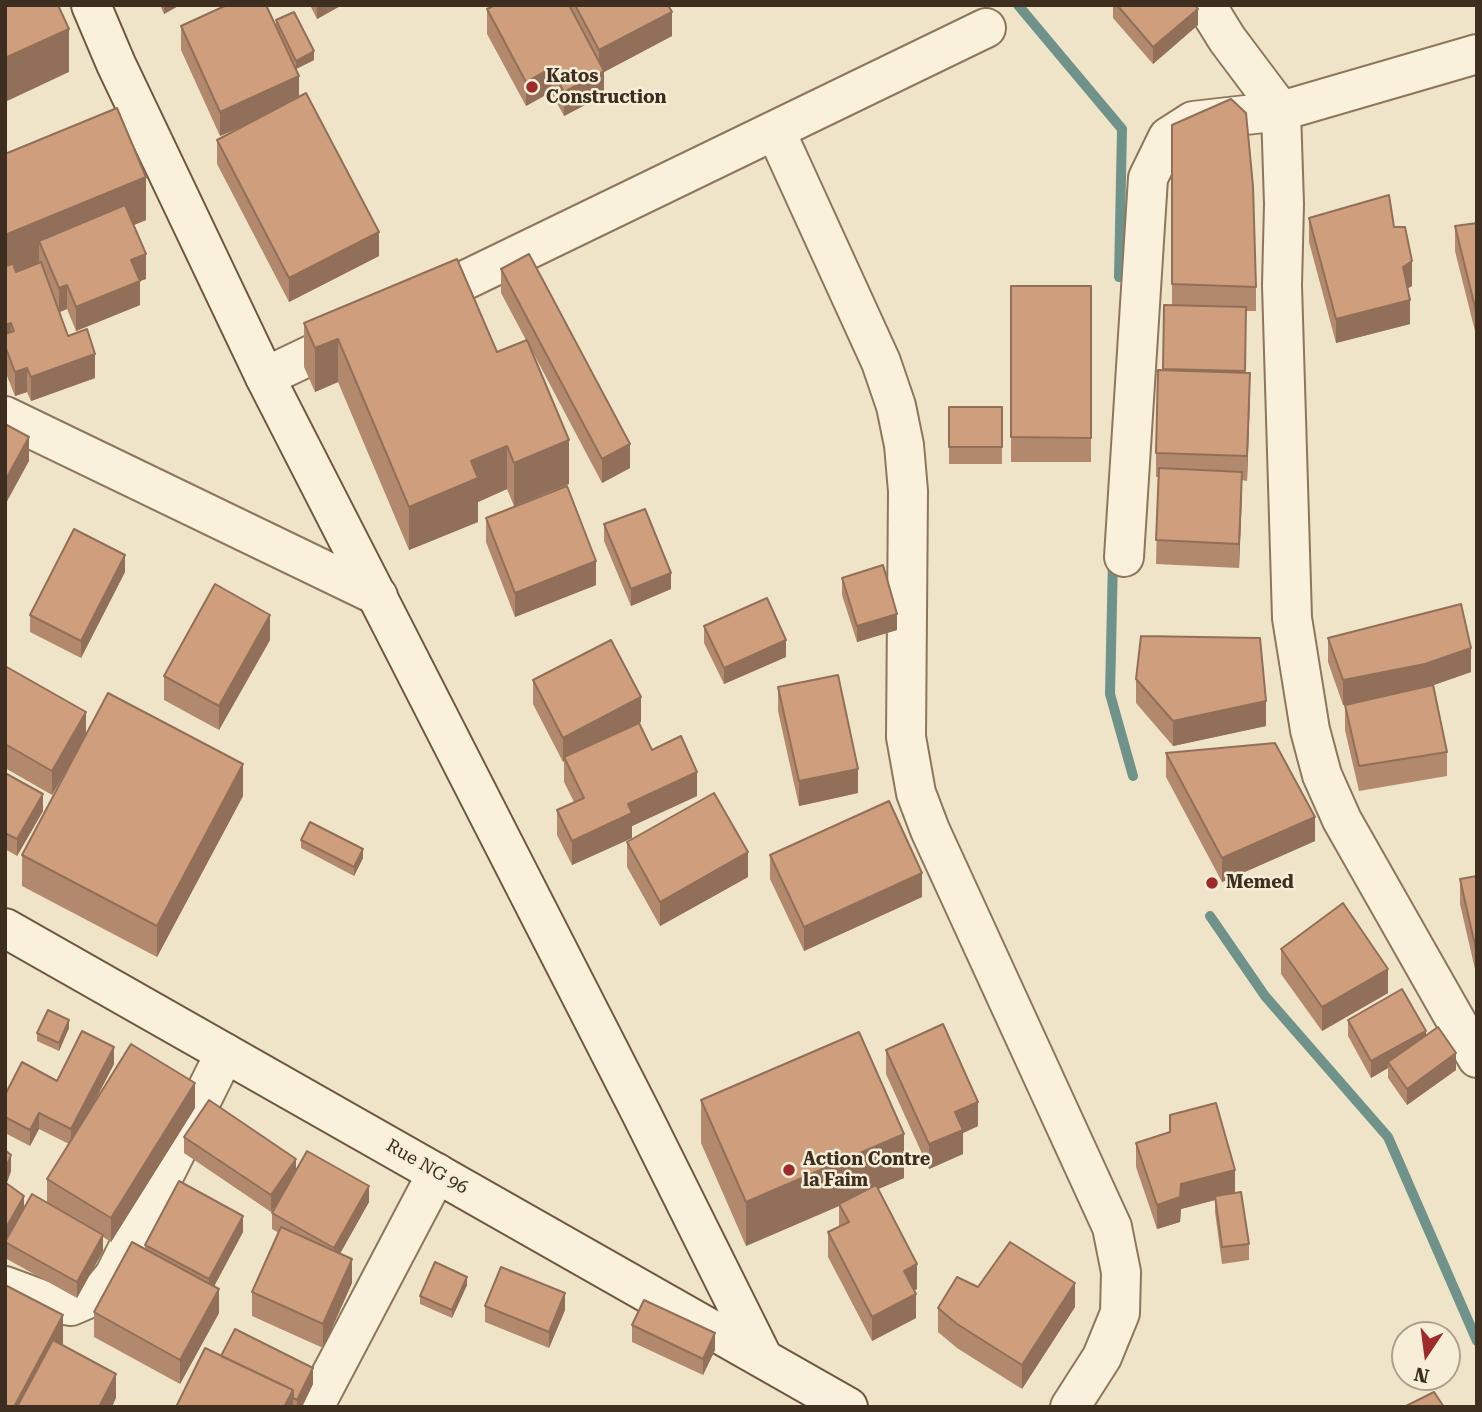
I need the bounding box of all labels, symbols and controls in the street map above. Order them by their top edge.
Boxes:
place label: Katos Construction [546,66,667,108]
marker: Katos Construction [524,79,540,95]
place label: Memed [1226,872,1294,894]
marker: Memed [1204,875,1220,891]
street label: Rue NG 96 [382,1135,472,1199]
place label: Action Contre la Faim [803,1149,930,1192]
marker: Action Contre la Faim [781,1162,797,1178]
north arrow [1391,1321,1461,1391]
text: N [1412,1362,1431,1388]

